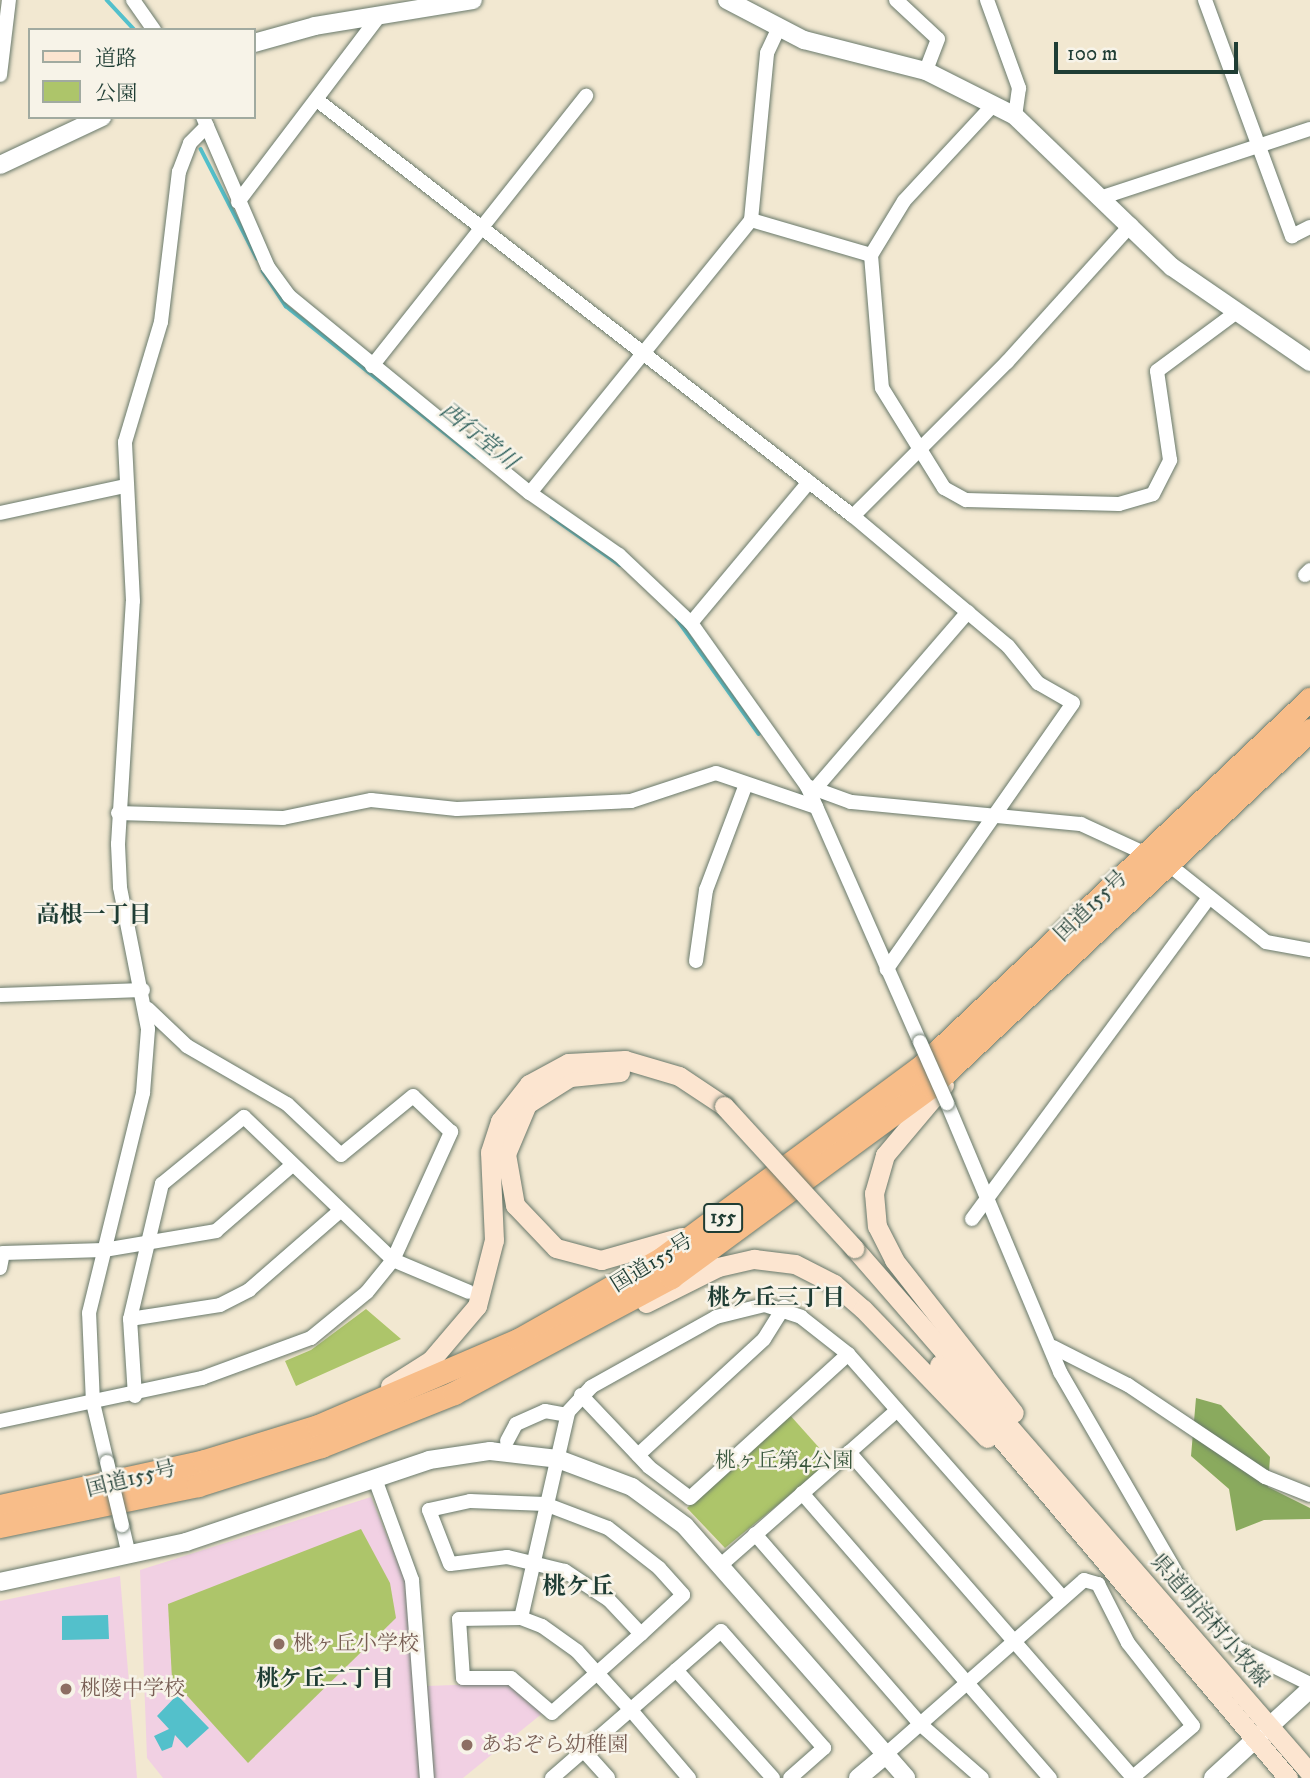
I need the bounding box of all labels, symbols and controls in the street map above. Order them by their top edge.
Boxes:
legend [28,28,256,119]
scale bar [1058,28,1242,72]
text: 100 m [1067,41,1118,67]
text: 道路 [95,46,137,72]
text: 公園 [95,81,137,107]
water label: 西行堂川 [434,397,522,477]
street label: 国道155号 [1049,865,1133,947]
district label: 高根一丁目 [37,902,151,930]
road number: 155 [702,1202,744,1234]
street label: 国道155号 [607,1228,697,1298]
district label: 桃ケ丘三丁目 [707,1285,845,1313]
park label: 桃ヶ丘第4公園 [715,1448,853,1474]
street label: 国道155号 [84,1456,178,1502]
street label: 県道明治村小牧線 [1145,1549,1275,1693]
district label: 桃ケ丘 [542,1574,614,1602]
place label: 桃ヶ丘小学校 [293,1631,419,1657]
marker: 桃ヶ丘小学校 [271,1636,287,1652]
district label: 桃ケ丘二丁目 [256,1666,394,1694]
place label: 桃陵中学校 [80,1676,185,1702]
marker: 桃陵中学校 [58,1681,74,1697]
place label: あおぞら幼稚園 [481,1732,628,1758]
marker: あおぞら幼稚園 [459,1737,475,1753]

